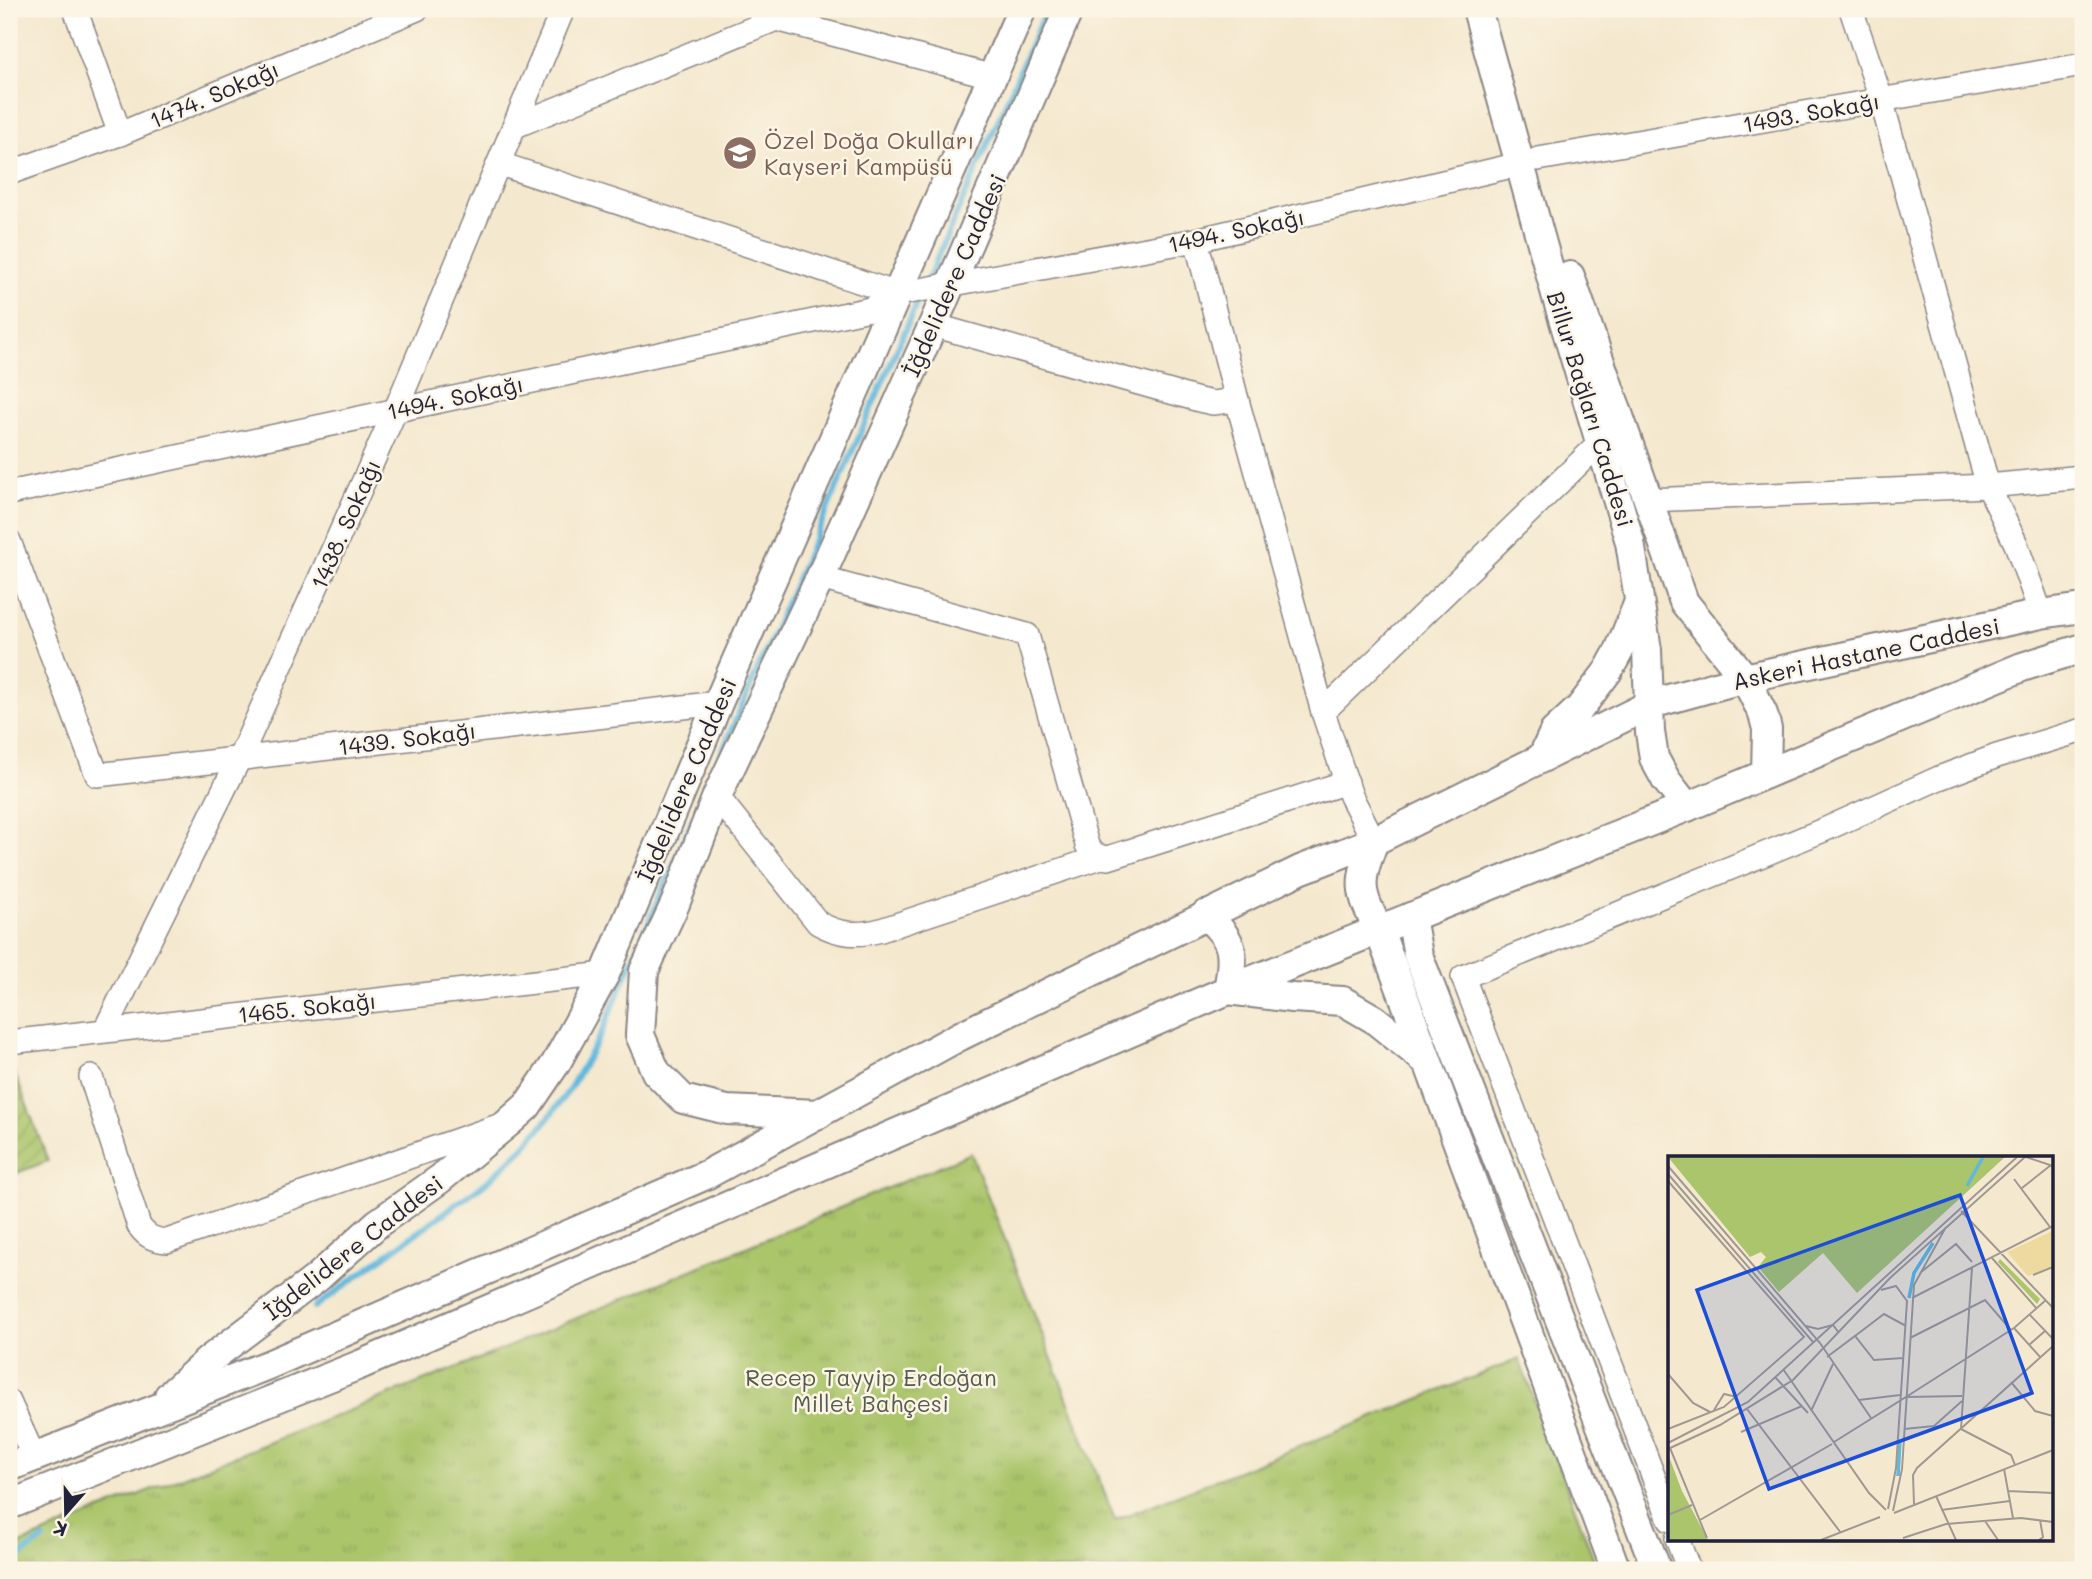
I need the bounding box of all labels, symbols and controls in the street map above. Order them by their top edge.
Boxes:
street label: 1474. Sokağı [145,53,283,135]
street label: 1493. Sokağı [1740,85,1882,139]
place label: Özel Doğa Okulları Kayseri Kampüsü [764,125,975,181]
school or university icon: Özel Doğa Okulları Kayseri Kampüsü [721,134,759,172]
street label: İğdelidere Caddesi [896,169,1012,381]
street label: 1494. Sokağı [1165,201,1307,259]
street label: Billur Bağları Caddesi [1541,288,1641,530]
street label: 1494. Sokağı [384,368,526,426]
street label: 1438. Sokağı [303,454,387,594]
street label: Askeri Hastane Caddesi [1730,610,2002,696]
street label: İğdelidere Caddesi [629,673,743,887]
street label: 1439. Sokağı [336,715,478,761]
street label: 1465. Sokağı [236,985,378,1029]
inset map [1668,1156,2054,1540]
street label: İğdelidere Caddesi [257,1168,449,1326]
park label: Recep Tayyip Erdoğan Millet Bahçesi [745,1362,997,1418]
north arrow [32,1478,102,1548]
text: K [50,1516,70,1543]

